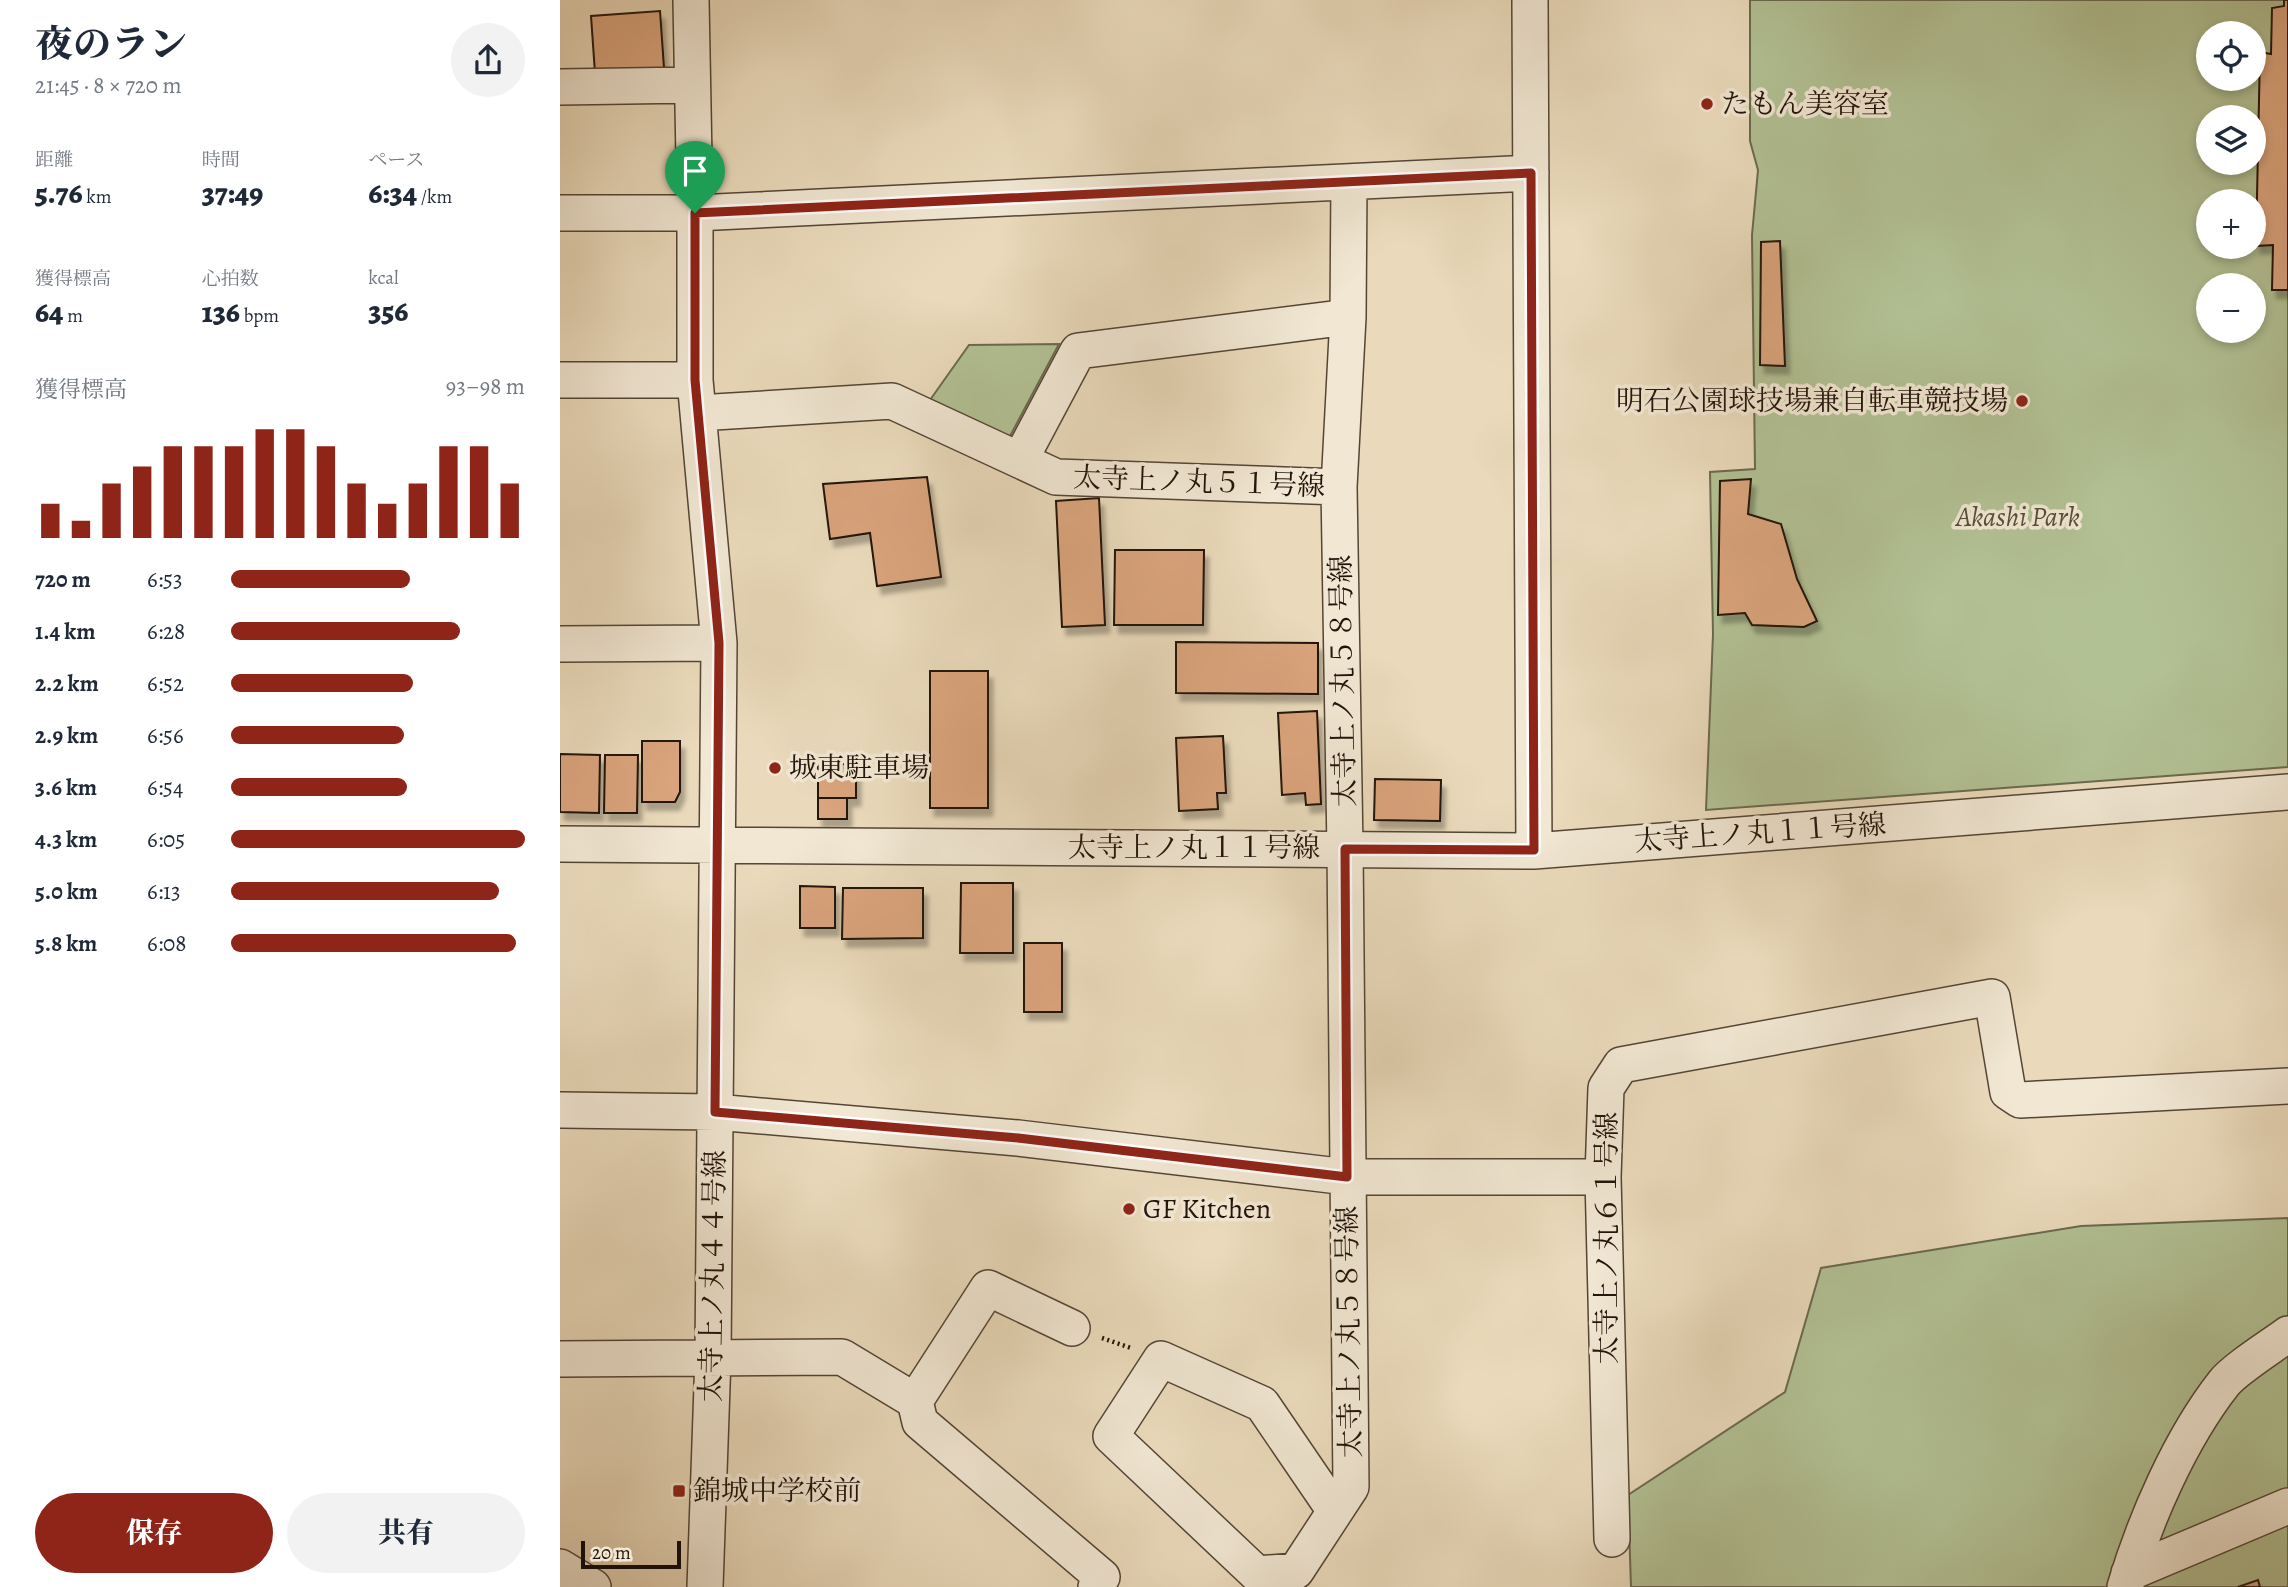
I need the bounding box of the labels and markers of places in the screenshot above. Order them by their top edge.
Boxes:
place label: たもん美容室 [1721,85,1889,123]
marker: たもん美容室 [1699,96,1715,112]
pin [665,141,725,213]
place label: 明石公園球技場兼自転車競技場 [1616,382,2008,420]
marker: 明石公園球技場兼自転車競技場 [2014,393,2030,409]
place label: 城東駐車場 [789,749,929,787]
marker: 城東駐車場 [767,760,783,776]
place label: GF Kitchen [1143,1190,1271,1228]
marker: GF Kitchen [1121,1201,1137,1217]
place label: 錦城中学校前 [693,1472,861,1510]
marker: 錦城中学校前 [671,1483,687,1499]

